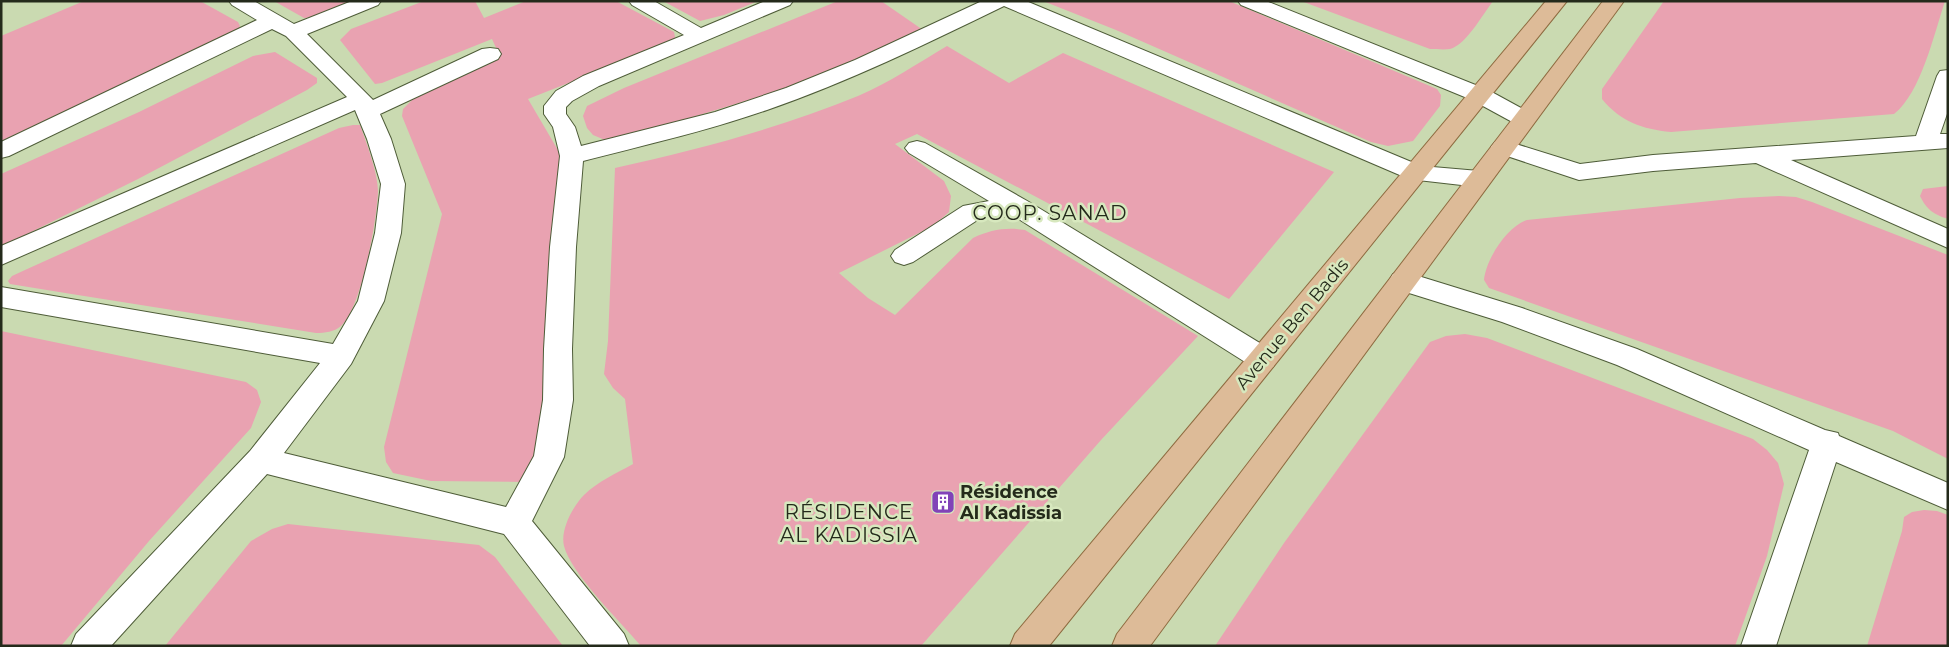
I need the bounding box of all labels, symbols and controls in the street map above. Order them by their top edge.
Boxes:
district label: COOP. SANAD [972,201,1128,225]
street label: Avenue Ben Badis [1231,254,1353,394]
place label: Résidence Al Kadissia [959,481,1062,524]
building icon: Résidence Al Kadissia [930,489,956,515]
district label: RÉSIDENCE AL KADISSIA [780,500,918,547]

